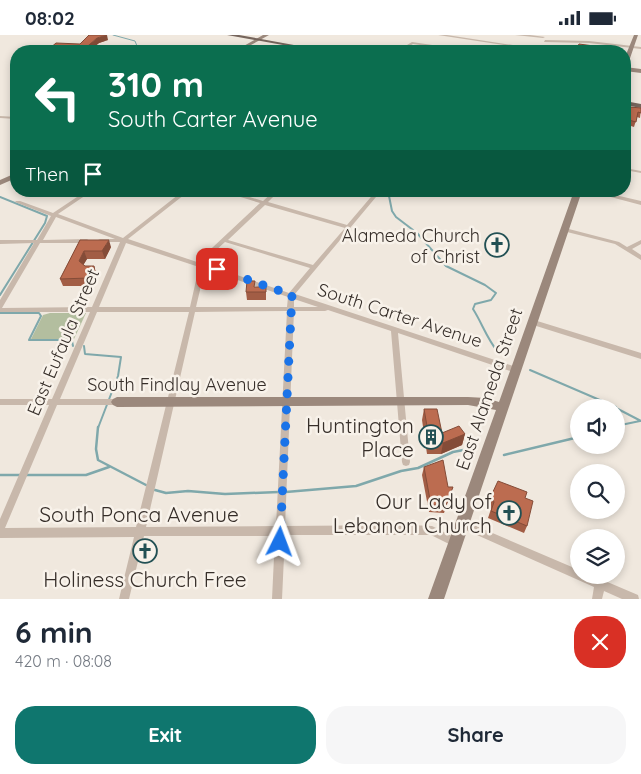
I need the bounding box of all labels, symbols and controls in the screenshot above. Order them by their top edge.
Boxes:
text: 08:02 [25,6,75,30]
text: 310 m [108,62,204,106]
icon: left [25,65,90,130]
text: South Carter Avenue [108,105,318,133]
icon: arrive [79,160,107,188]
text: Then [25,162,69,186]
place label: Alameda Church of Christ [342,224,480,268]
church icon: Alameda Church of Christ [484,232,510,258]
pin [196,248,238,290]
icon: arrive [203,255,231,283]
street label: East Eufaula Street [22,265,104,419]
street label: South Carter Avenue [315,278,485,352]
street label: East Alameda Street [450,305,528,473]
street label: South Findlay Avenue [87,373,267,396]
map controls [570,399,625,584]
button: sound [570,399,625,454]
place label: Huntington Place [306,412,414,462]
building icon: Huntington Place [418,424,444,450]
button: search [570,464,625,519]
place label: Our Lady of Lebanon Church [333,488,492,538]
church icon: Our Lady of Lebanon Church [496,500,522,526]
street label: South Ponca Avenue [39,501,239,527]
position arrow [253,515,305,567]
button: layers [570,529,625,584]
church icon: Holiness Church Free [132,538,158,564]
place label: Holiness Church Free [43,566,247,592]
text: 6 min [15,613,93,651]
button: close [574,616,626,668]
text: 420 m · 08:08 [15,651,112,671]
button: Exit [15,706,316,764]
button: Share [326,706,626,764]

